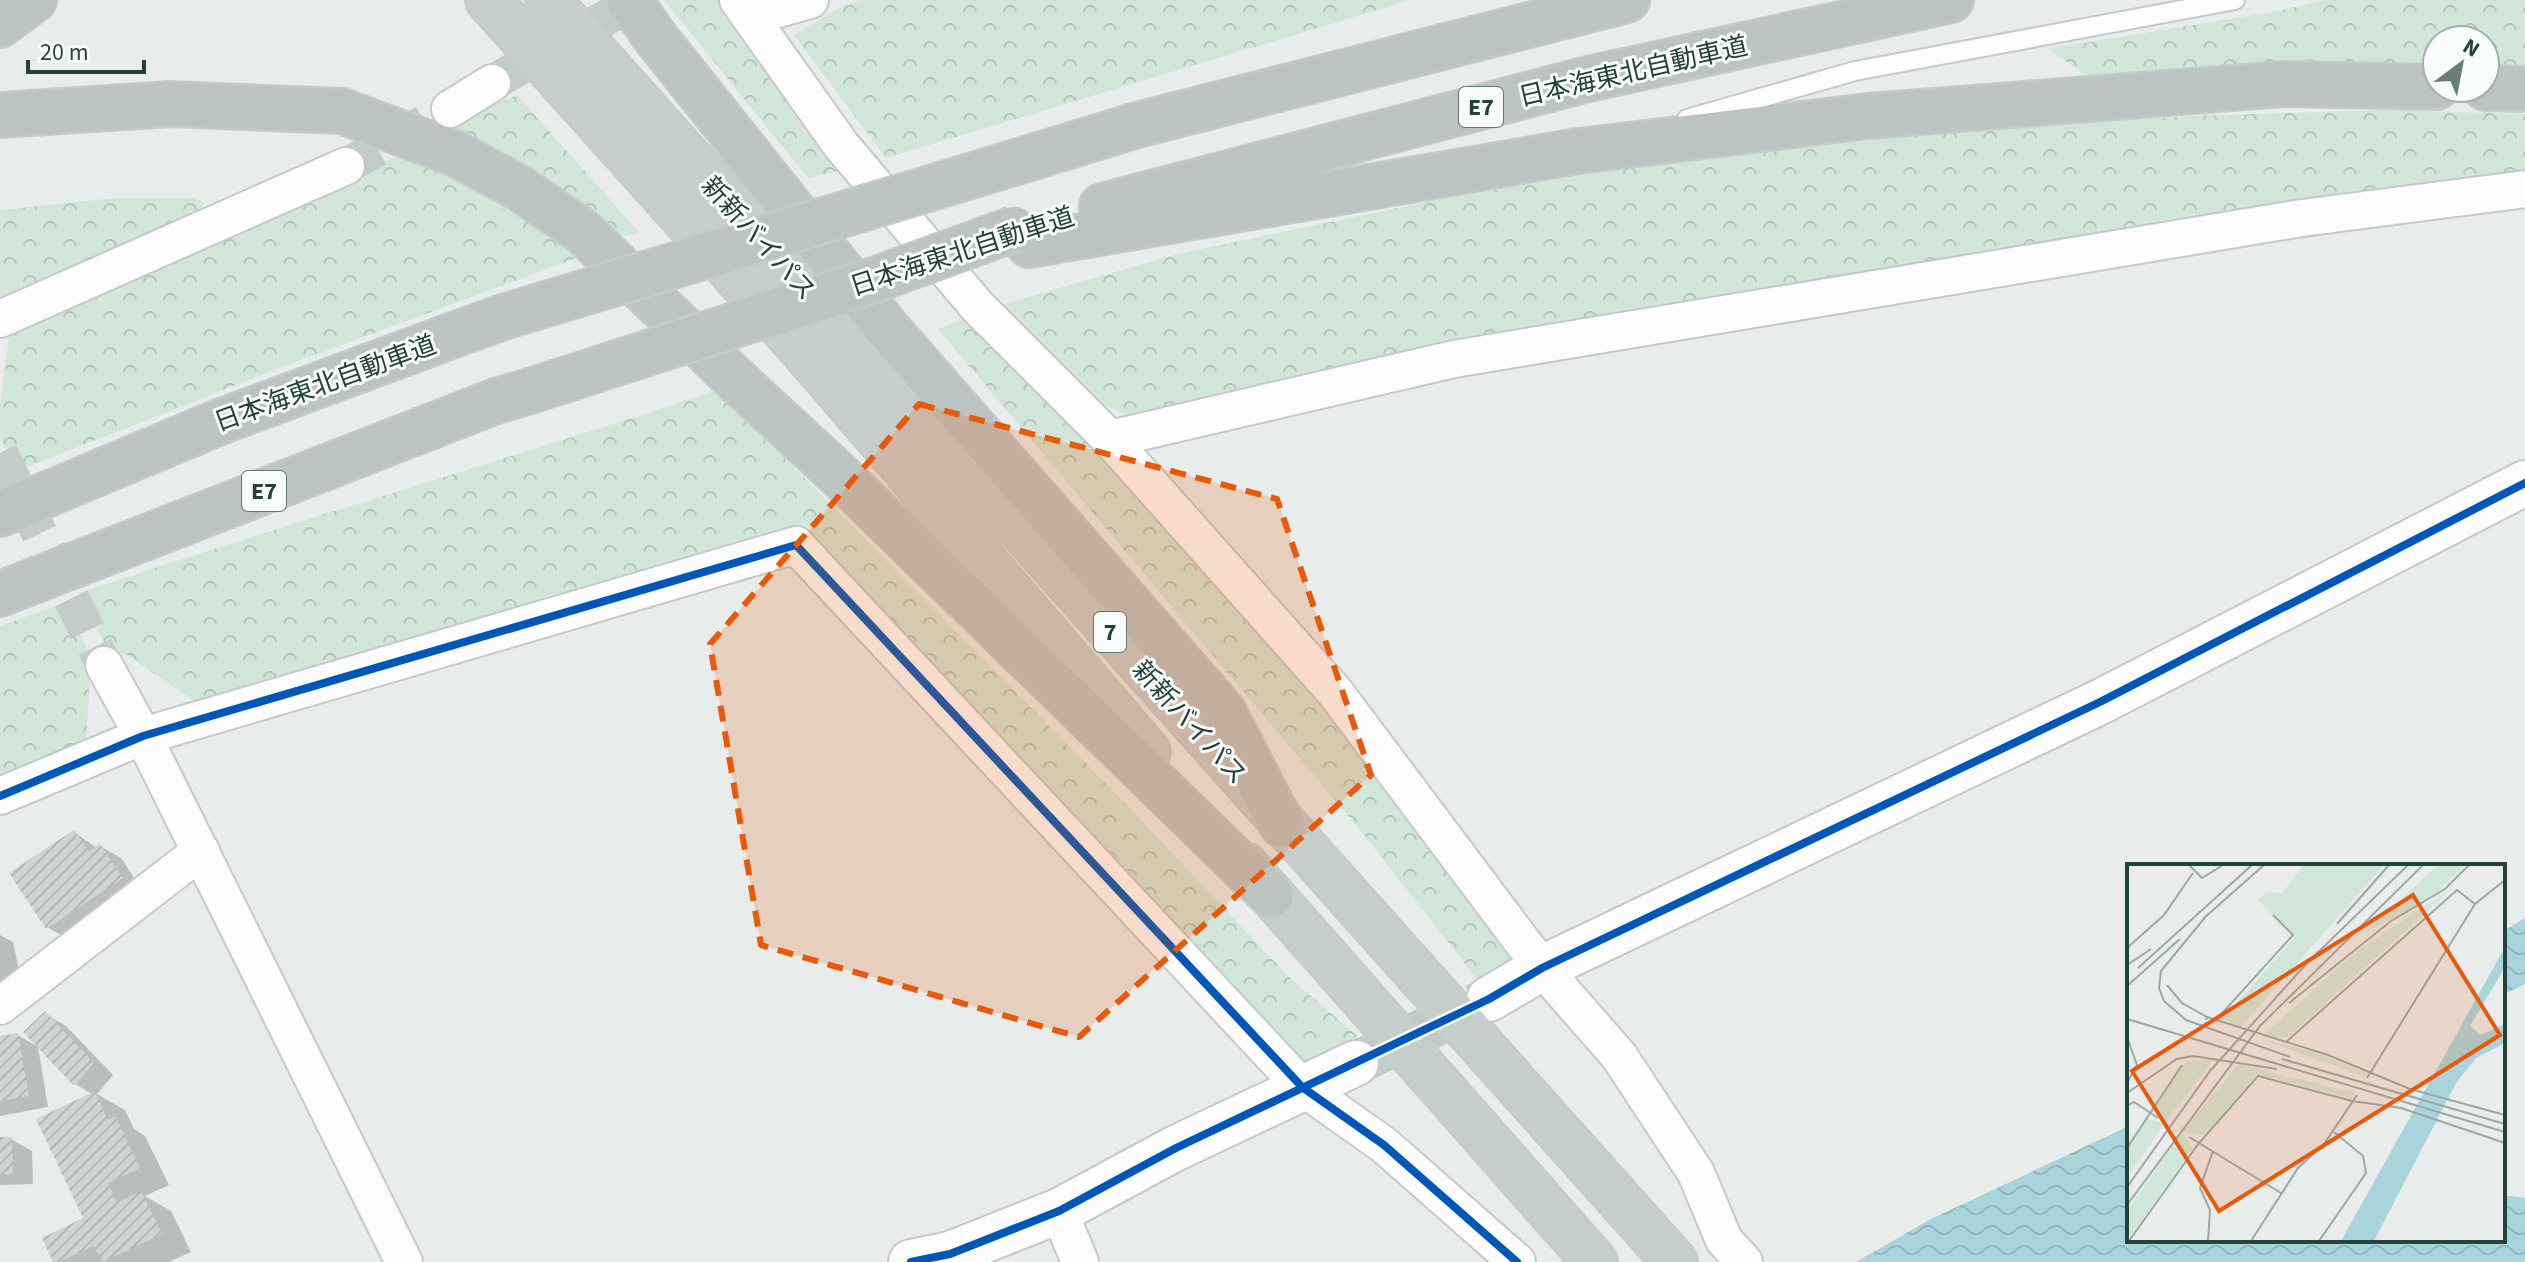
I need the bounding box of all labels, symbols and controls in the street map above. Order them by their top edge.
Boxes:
scale bar [28,24,144,74]
north arrow [2421,24,2501,104]
street label: 日本海東北自動車道 [1515,27,1751,116]
text: N [2456,30,2486,65]
text: 20 m [40,35,89,70]
road number: E7 [1459,87,1503,127]
street label: 新新バイパス [693,168,824,308]
street label: 日本海東北自動車道 [845,198,1079,305]
street label: 日本海東北自動車道 [209,326,441,441]
road number: E7 [242,471,286,511]
road number: 7 [1094,612,1126,652]
street label: 新新バイパス [1124,652,1255,792]
inset map [2127,864,2505,1242]

